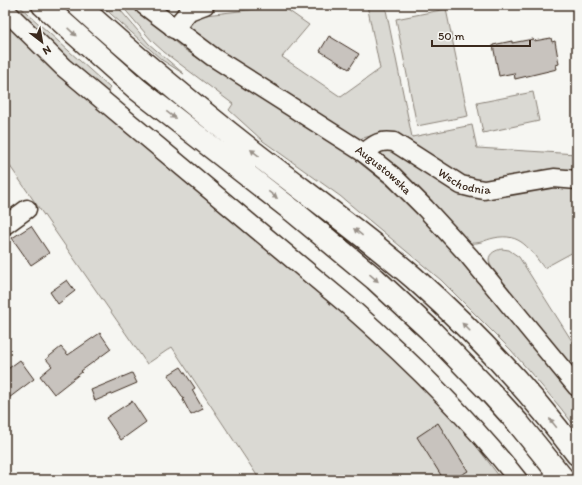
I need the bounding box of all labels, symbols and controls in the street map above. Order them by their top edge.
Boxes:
north arrow [22,22,62,62]
scale bar [432,22,530,48]
one-way arrow [67,27,77,36]
text: 50 m [438,29,464,43]
text: N [40,43,53,58]
one-way arrow [166,111,177,119]
street label: Augustowska [353,142,415,198]
one-way arrow [249,149,260,157]
street label: Wschodnia [435,165,492,197]
one-way arrow [268,191,279,200]
one-way arrow [352,228,363,236]
one-way arrow [369,273,379,283]
one-way arrow [461,322,471,332]
one-way arrow [549,418,558,429]

